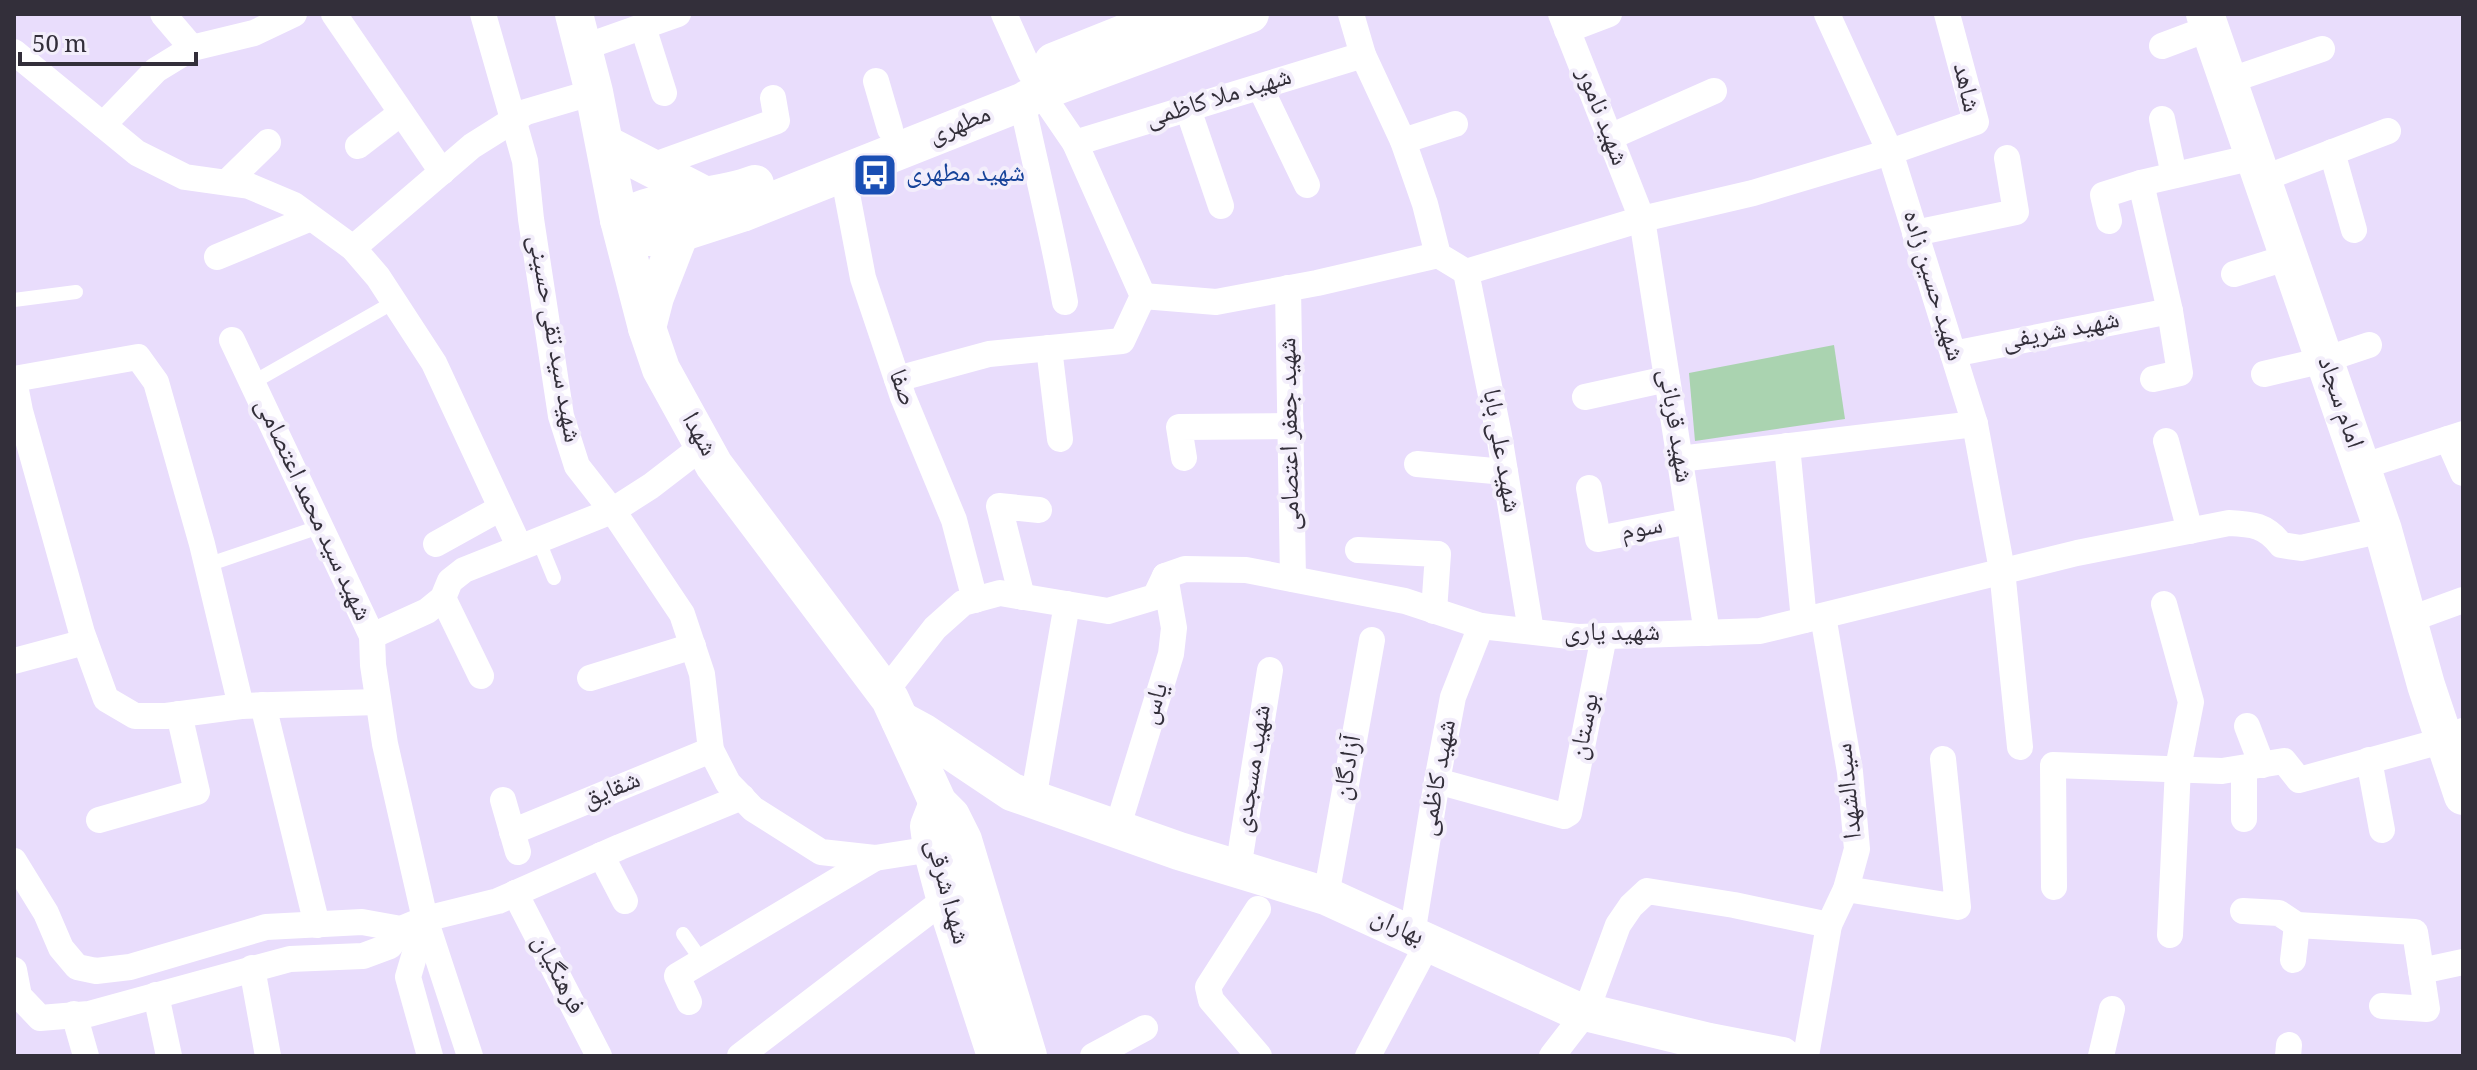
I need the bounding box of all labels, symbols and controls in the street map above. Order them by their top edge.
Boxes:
scale bar [20,16,196,66]
text: 50 m [32,26,87,67]
street label: شهید ملا کاظمی [1140,56,1298,142]
street label: شاهد [1938,59,1992,117]
street label: شهید نامور [1562,60,1640,173]
street label: مطهری [922,93,998,159]
bus stop icon: شهید مطهری [851,151,899,199]
place label: شهید مطهری [906,153,1025,197]
street label: شهید حسین زاده [1888,205,1976,367]
street label: شهید سید تقی حسینی [513,232,593,446]
street label: شهید شریفی [1998,299,2124,365]
street label: شهید جعفر اعتصامی [1267,337,1315,531]
street label: امام سجاد [2303,351,2375,455]
street label: صفا [874,363,928,413]
street label: شهید قربانی [1643,366,1705,486]
street label: شهید علی بابا [1467,386,1533,516]
street label: شهید سید محمد اعتصامی [241,391,383,629]
street label: شهدا [668,404,728,466]
street label: سوم [1617,504,1667,556]
street label: شهید یاری [1564,612,1660,656]
street label: یاس [1129,678,1183,730]
street label: بوستان [1558,690,1614,764]
street label: شهید مسجدی [1222,702,1286,836]
street label: شهید کاظمی [1407,716,1471,840]
street label: آزادگان [1322,730,1377,804]
street label: سیدالشهدا [1823,741,1877,841]
street label: شقایق [576,759,648,823]
street label: شهدا شرقی [911,834,981,950]
street label: بهاران [1363,896,1431,960]
street label: فرهنگیان [518,927,596,1023]

